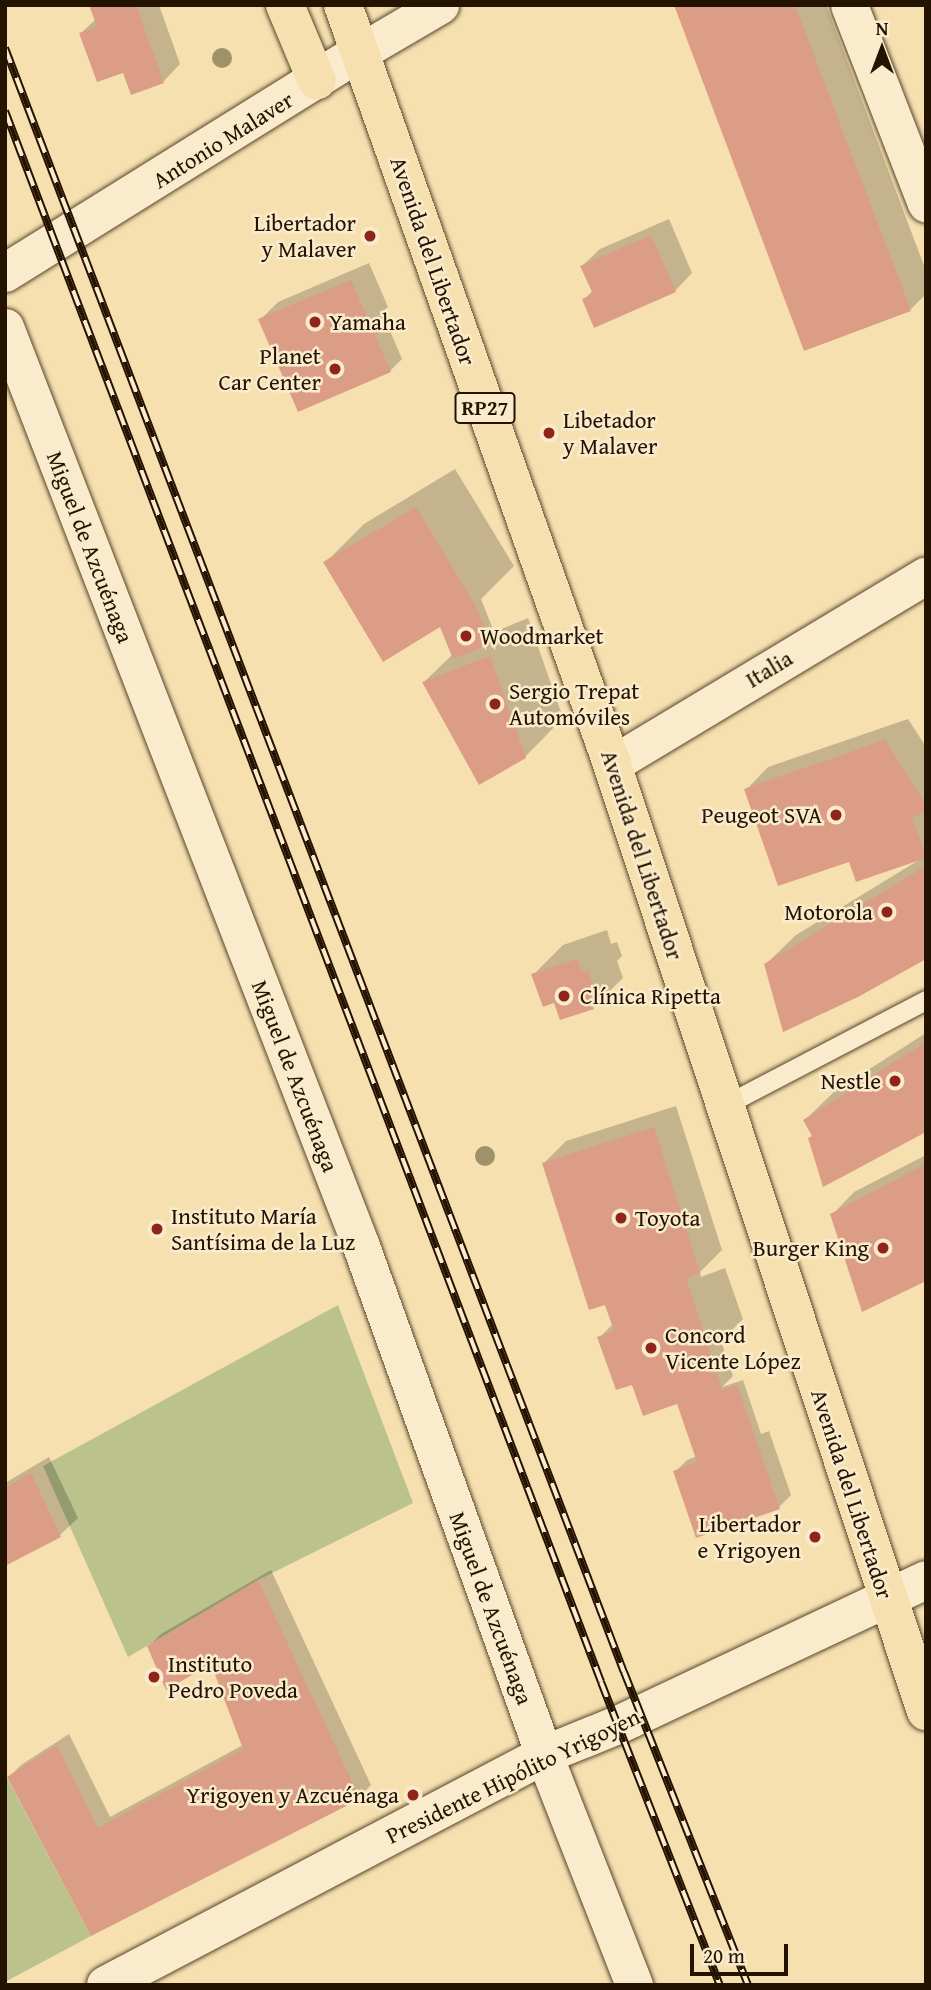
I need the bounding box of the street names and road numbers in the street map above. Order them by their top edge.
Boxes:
street label: Antonio Malaver [148,86,298,194]
street label: Avenida del Libertador [384,153,482,369]
road number: RP27 [454,390,516,426]
street label: Miguel de Azcuénaga [41,447,139,647]
street label: Italia [741,644,797,694]
street label: Avenida del Libertador [595,747,689,963]
street label: Miguel de Azcuénaga [246,976,344,1176]
street label: Avenida del Libertador [805,1386,899,1602]
street label: Miguel de Azcuénaga [443,1508,539,1708]
street label: Presidente Hipólito Yrigoyen [381,1702,645,1850]

